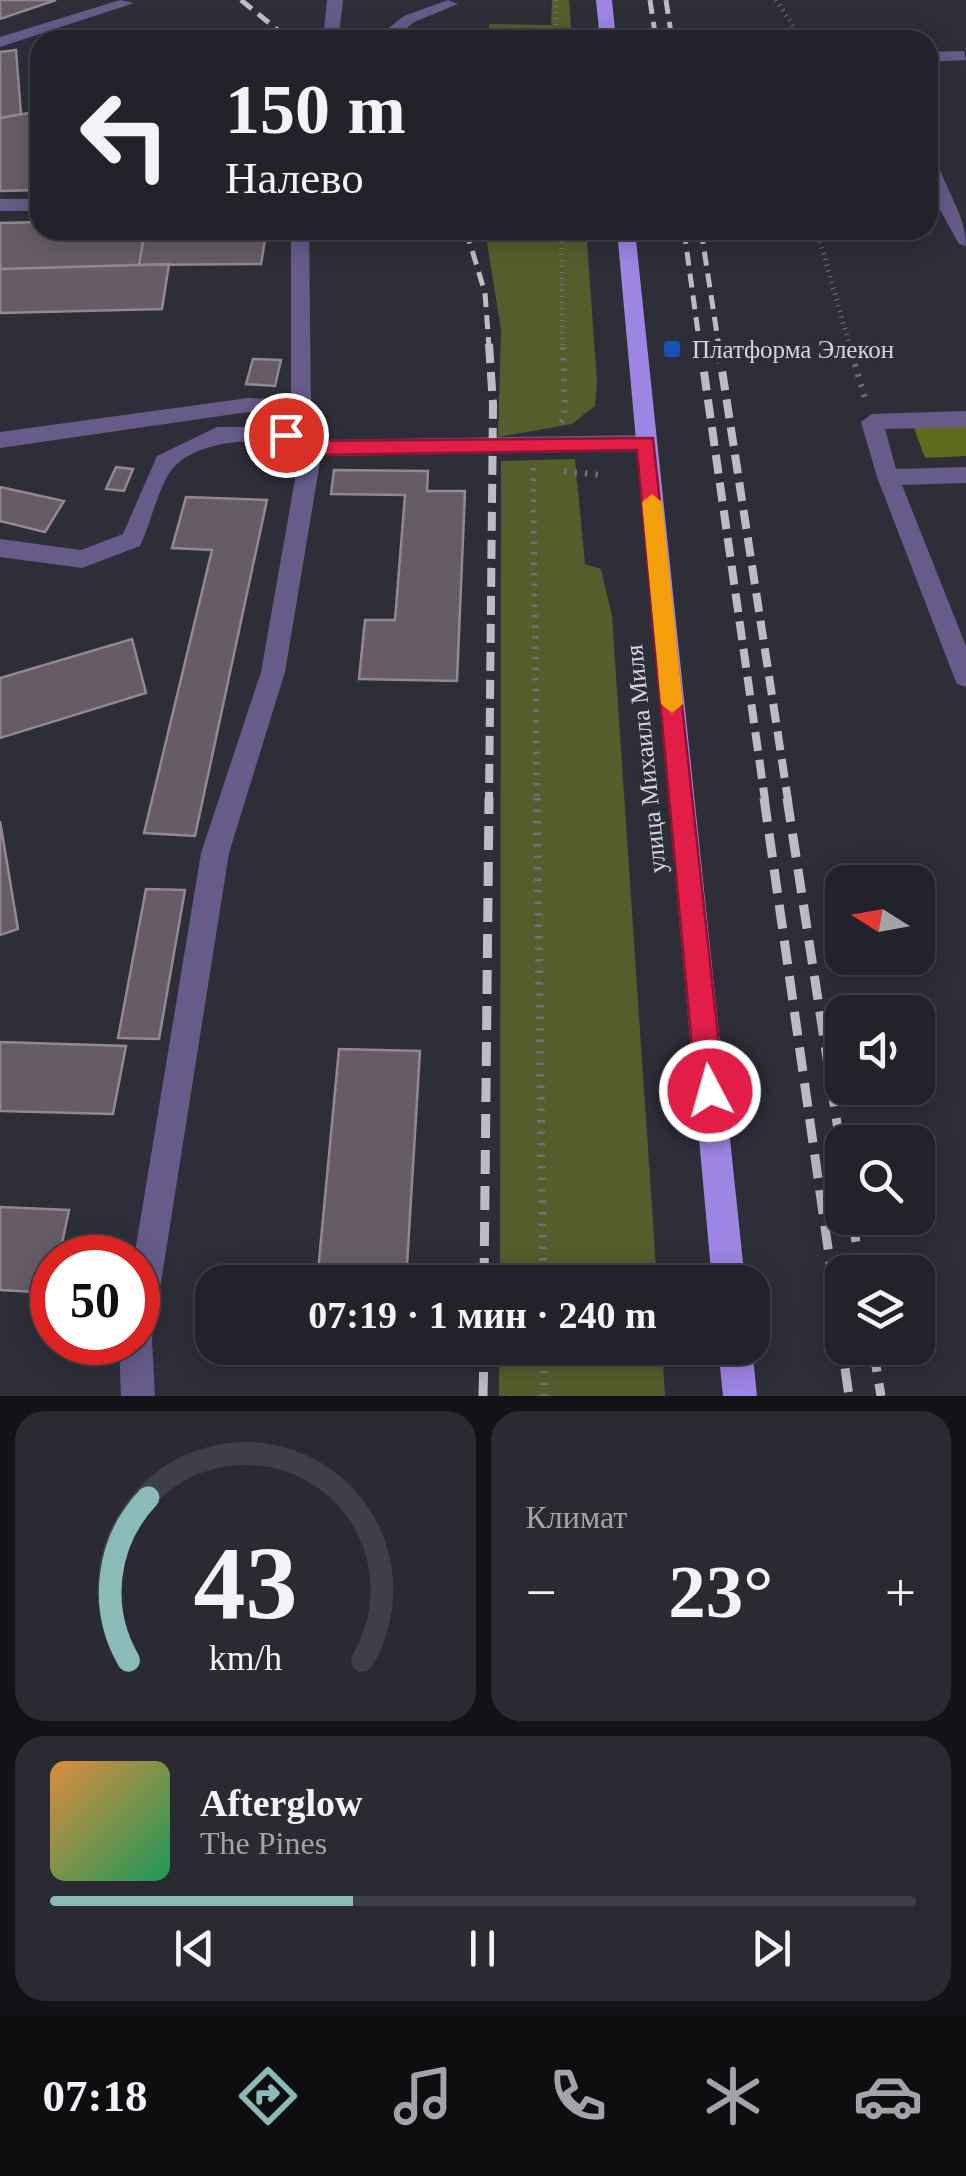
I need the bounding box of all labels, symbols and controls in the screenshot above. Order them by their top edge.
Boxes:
icon: left [60,70,190,200]
text: 150 m [225,71,406,148]
text: Налево [225,153,364,203]
place label: Платформа Элекон [692,336,894,363]
marker: Платформа Элекон [661,338,683,360]
pin [244,393,329,478]
icon: arrive [259,408,314,463]
street label: улица Михаила Миля [620,643,671,875]
north arrow [825,865,935,975]
map controls [825,865,935,1365]
button: sound [825,995,935,1105]
position arrow [658,1039,762,1143]
button: search [825,1125,935,1235]
speed limit sign: 50 [30,1235,160,1365]
button: layers [825,1255,935,1365]
text: 07:19 · 1 мин · 240 m [308,1294,657,1336]
text: Климат [526,1499,627,1535]
text: 43 [193,1525,297,1640]
text: 23° [668,1550,773,1633]
text: − [526,1562,557,1623]
text: + [885,1562,916,1623]
text: km/h [209,1638,282,1678]
text: Afterglow [200,1782,362,1824]
text: The Pines [200,1825,327,1861]
icon: previous [167,1921,222,1976]
icon: pause [455,1921,510,1976]
icon: next [744,1921,799,1976]
icon: directions [233,2061,303,2131]
icon: music [388,2061,458,2131]
icon: phone [543,2061,613,2131]
icon: climate [698,2061,768,2131]
icon: car [853,2061,923,2131]
text: 07:18 [43,2071,148,2121]

